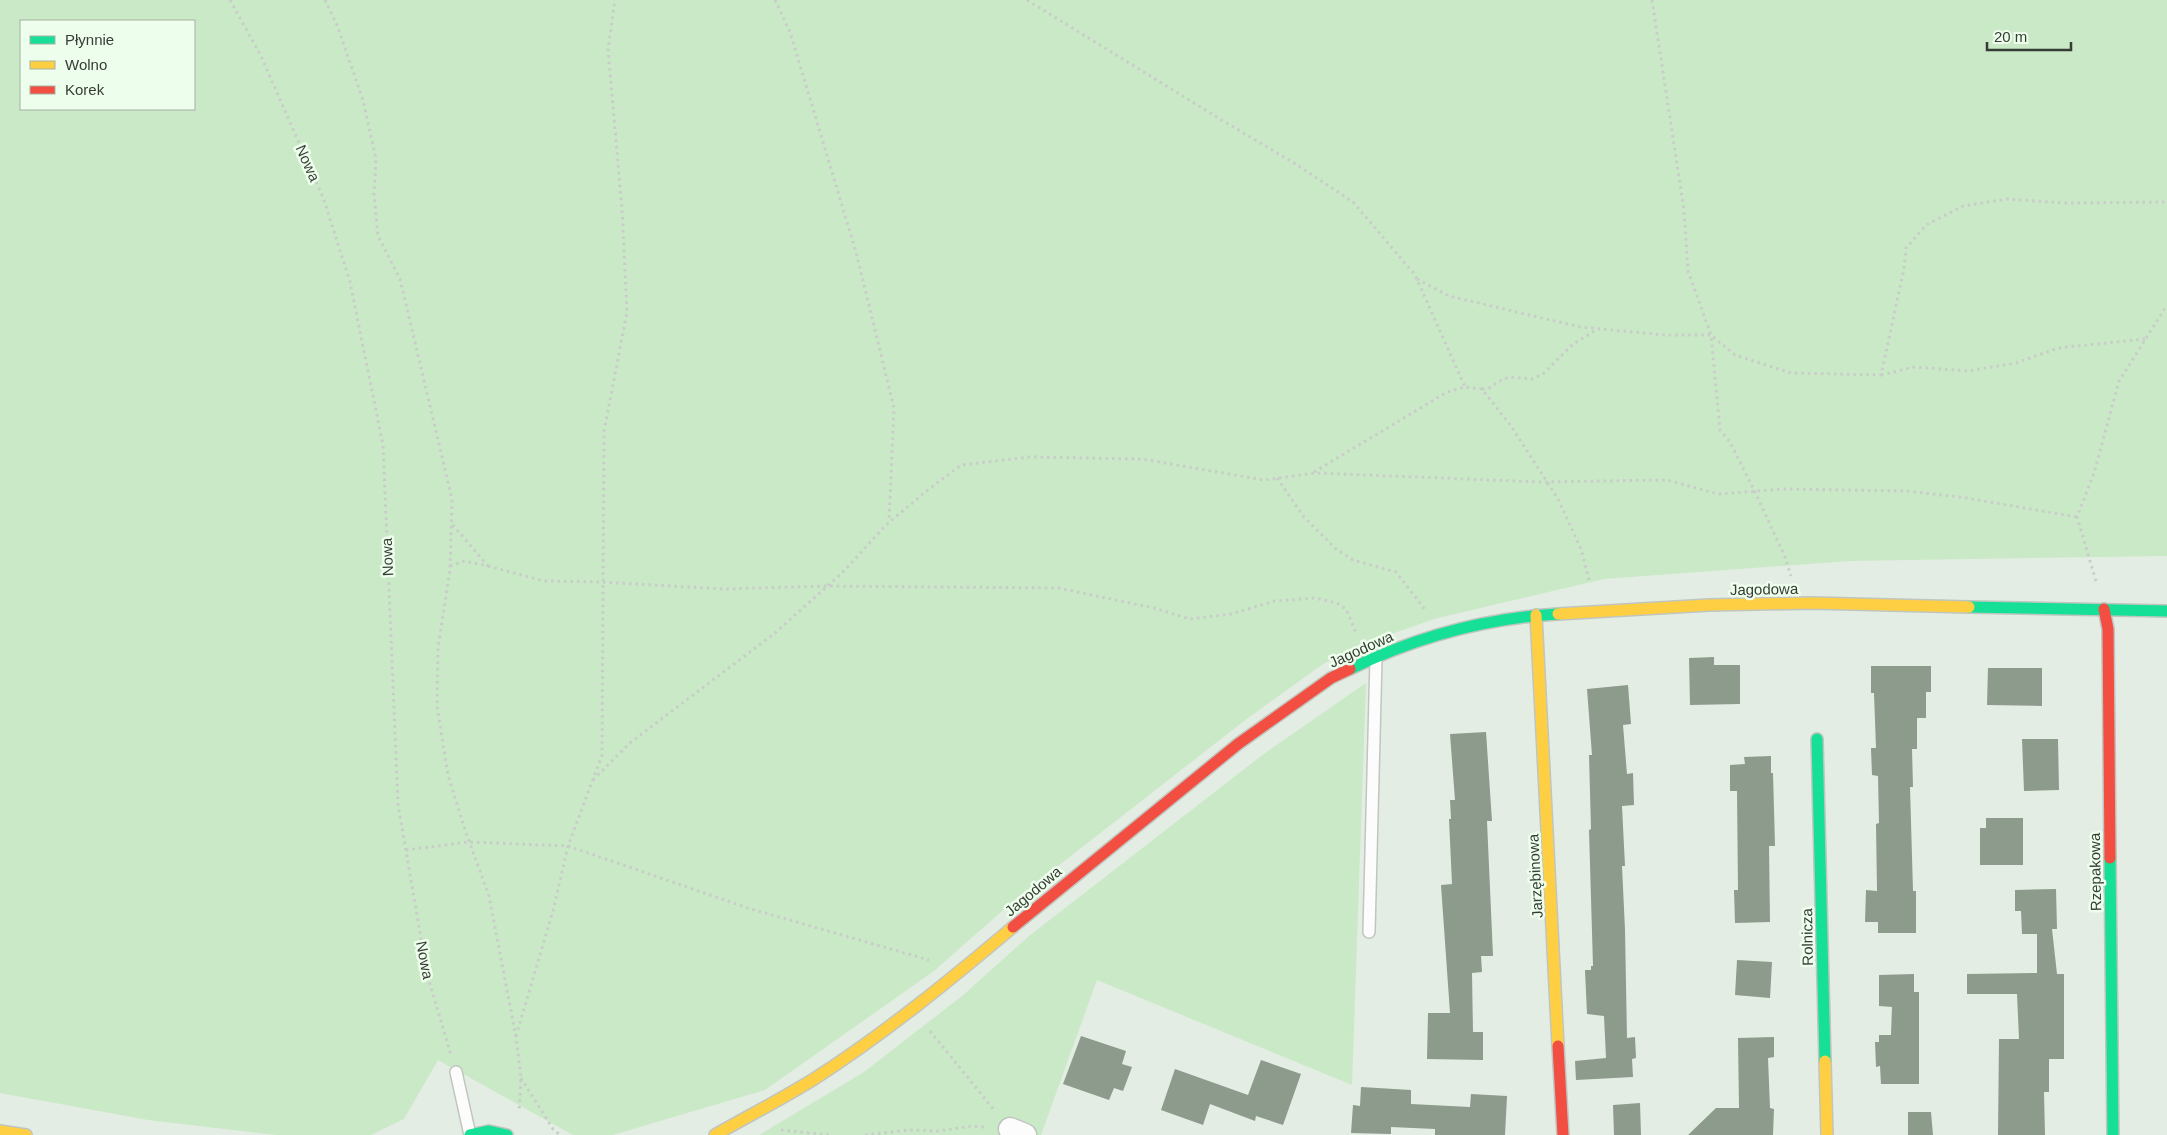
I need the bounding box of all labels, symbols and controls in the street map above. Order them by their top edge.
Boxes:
legend [20,20,195,110]
scale bar [1987,20,2071,52]
text: 20 m [1994,28,2027,45]
text: Płynnie [65,31,114,48]
text: Wolno [65,56,107,73]
text: Korek [65,81,105,98]
street label: Nowa [292,142,324,185]
street label: Nowa [378,537,396,576]
street label: Jagodowa [1730,580,1799,598]
street label: Jagodowa [1326,627,1396,671]
street label: Rzepakowa [2086,832,2104,911]
street label: Jarzębinowa [1524,833,1546,918]
street label: Jagodowa [1001,862,1065,919]
street label: Rolnicza [1798,907,1816,966]
street label: Nowa [413,940,437,981]

